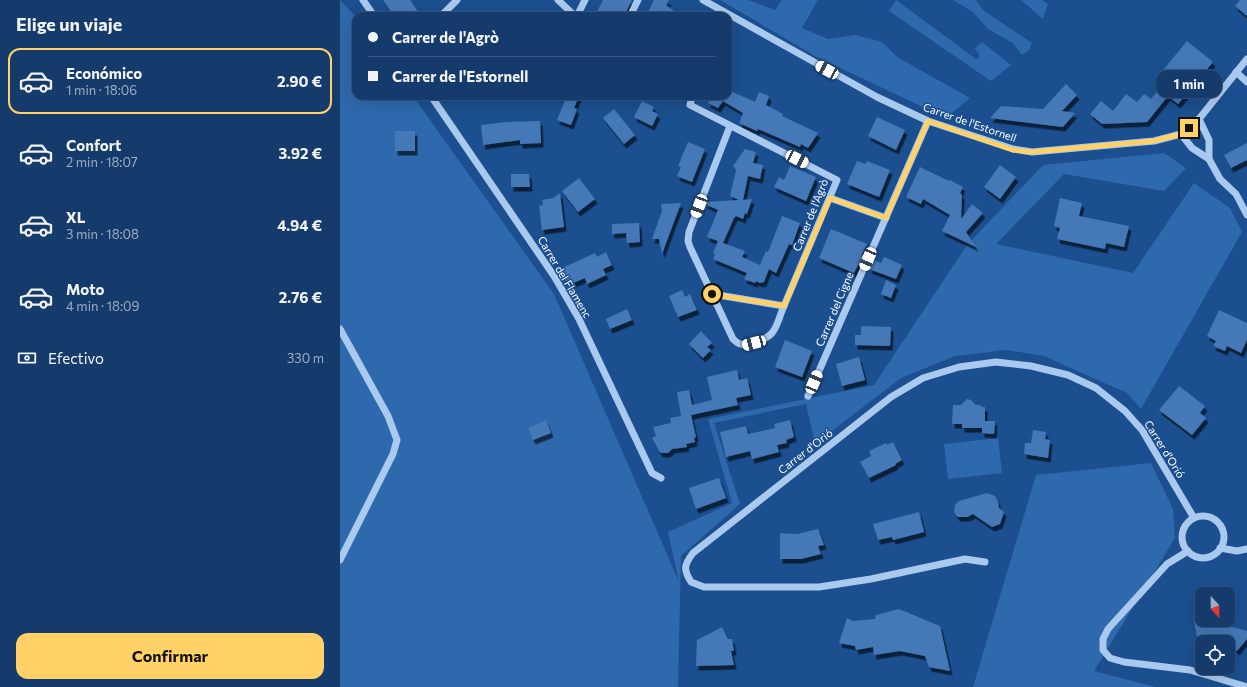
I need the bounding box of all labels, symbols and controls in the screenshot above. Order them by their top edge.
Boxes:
text: Elige un viaje [16,13,122,35]
text: Carrer de l'Agrò [392,28,499,46]
car [814,59,840,81]
icon: car [18,63,54,99]
text: Económico [66,64,142,82]
text: Carrer de l'Estornell [392,67,528,85]
callout: 1 min [1156,70,1222,98]
text: 2.90 € [277,72,322,90]
text: 1 min [1174,76,1204,92]
text: 1 min · 18:06 [66,82,137,98]
street label: Carrer de l'Estornell [922,100,1018,144]
route end [1180,119,1198,137]
icon: car [18,135,54,171]
text: Confort [66,136,121,154]
text: 3.92 € [279,144,322,162]
car [784,148,810,170]
text: 2 min · 18:07 [66,154,138,170]
street label: Carrer de l'Agrò [790,177,831,253]
car [689,193,709,219]
icon: car [18,207,54,243]
text: XL [66,208,85,226]
text: 4.94 € [277,216,322,234]
text: 3 min · 18:08 [66,226,139,242]
street label: Carrer del Flamenc [535,234,595,320]
car [858,246,878,272]
street label: Carrer del Cigne [812,270,856,348]
icon: car [18,279,54,315]
text: Moto [66,280,105,298]
route start [703,285,721,303]
text: 2.76 € [279,288,322,306]
text: 4 min · 18:09 [66,298,139,314]
car [741,334,767,352]
icon: cash [16,347,38,369]
text: Efectivo [48,349,104,367]
text: 330 m [287,350,324,366]
car [804,369,824,395]
street label: Carrer d'Orió [1142,418,1188,481]
street label: Carrer d'Orió [775,425,835,476]
north arrow [1195,587,1235,627]
map controls [1195,587,1235,675]
button: Confirmar [16,633,324,679]
button: locate [1195,635,1235,675]

